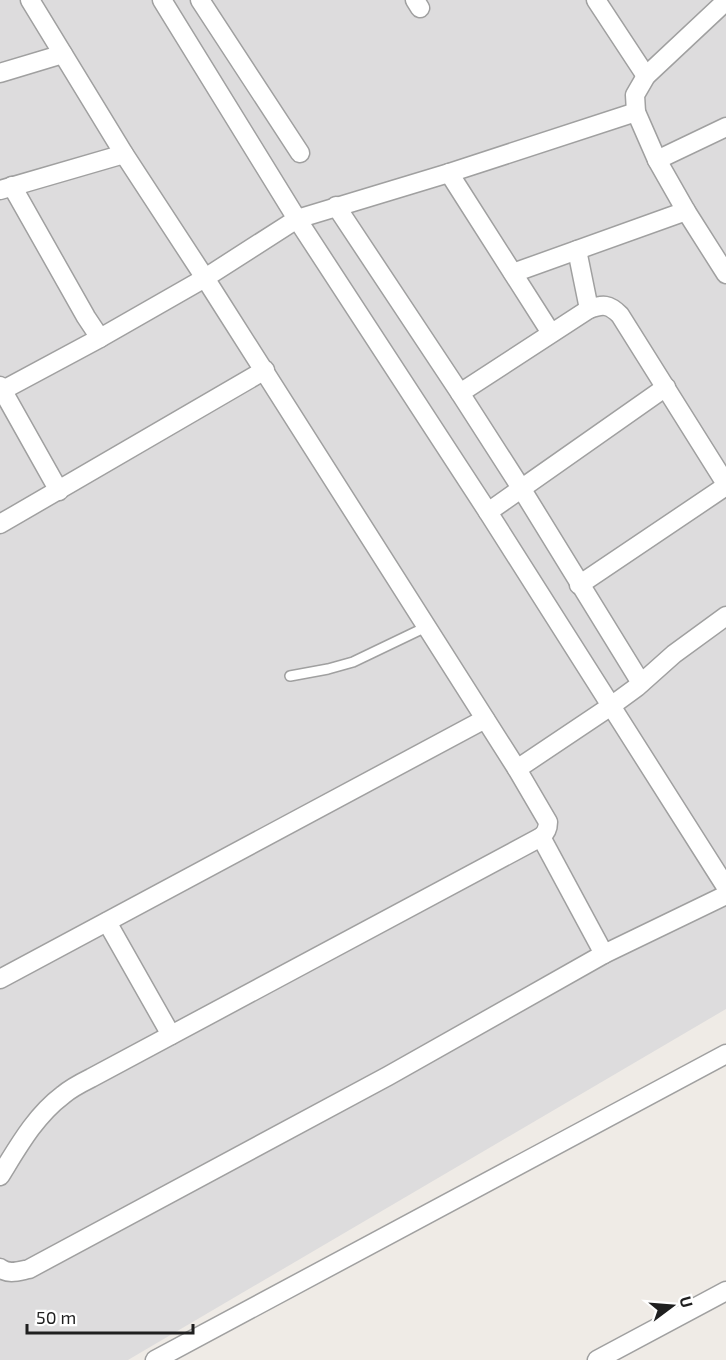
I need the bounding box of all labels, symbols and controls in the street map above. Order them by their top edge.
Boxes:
north arrow [642,1276,702,1336]
text: U [676,1294,698,1310]
scale bar [27,1297,194,1335]
text: 50 m [36,1306,76,1328]

